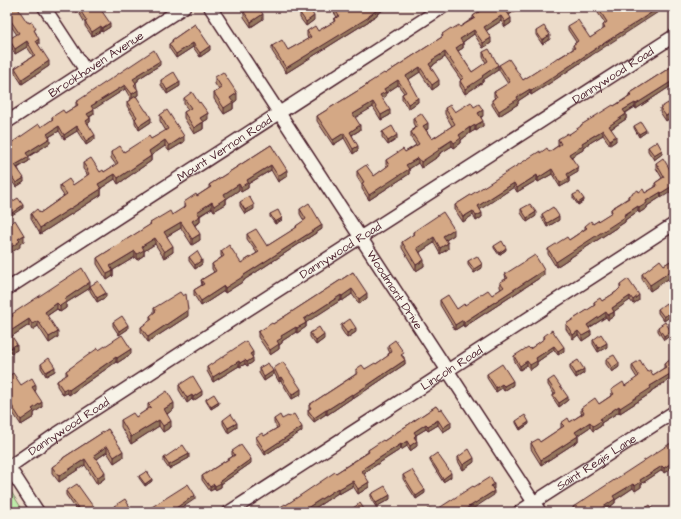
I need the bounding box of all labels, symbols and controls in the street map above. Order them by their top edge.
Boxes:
street label: Brookhaven Avenue [45,27,148,102]
street label: Dannywood Road [569,43,658,108]
street label: Mount Vernon Road [174,112,276,186]
street label: Dannywood Road [296,218,385,283]
street label: Woodmont Drive [362,247,427,334]
street label: Lincoln Road [417,342,486,395]
street label: Dannywood Road [25,394,113,460]
street label: Saint Regis Lane [553,430,640,495]

